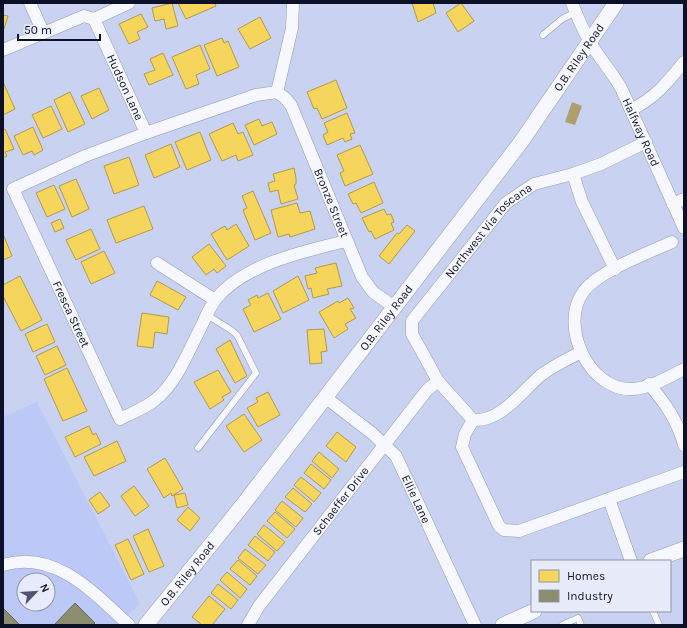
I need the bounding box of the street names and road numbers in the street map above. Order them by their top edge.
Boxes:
street label: O.B. Riley Road [551,21,607,94]
street label: Hudson Lane [104,52,146,122]
street label: Halfway Road [619,96,662,169]
street label: Bronze Street [311,166,352,240]
street label: Northwest Via Toscana [442,180,535,281]
street label: Fresca Street [50,279,93,350]
street label: O.B. Riley Road [357,282,416,353]
street label: Schaeffer Drive [310,464,372,538]
street label: Ellie Lane [399,473,433,526]
street label: O.B. Riley Road [157,538,218,609]

